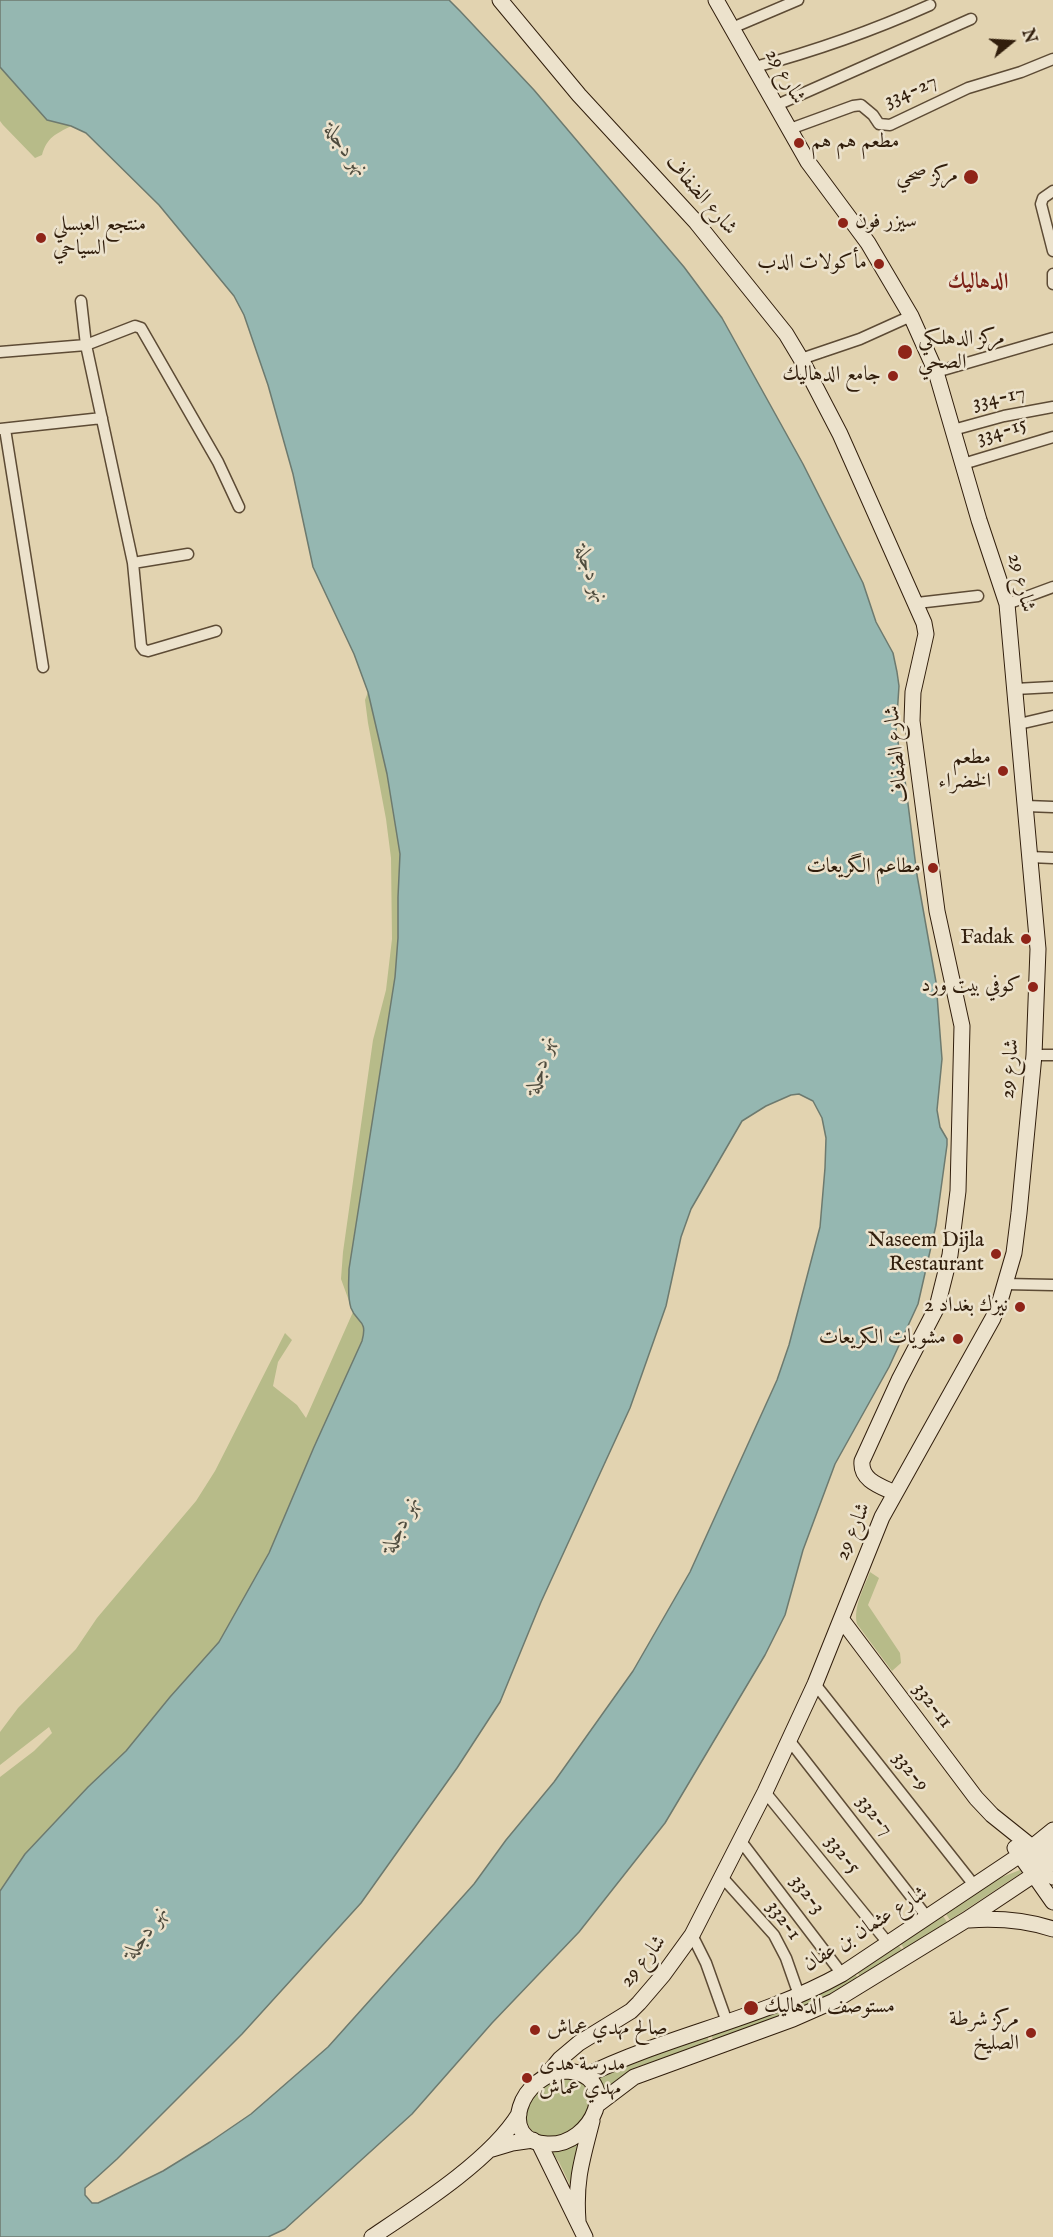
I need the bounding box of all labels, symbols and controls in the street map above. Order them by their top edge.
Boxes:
north arrow [981,12,1041,72]
text: N [1016,27,1040,46]
street label: شارع 29 [758,45,810,109]
street label: 334-27 [881,70,941,114]
water label: نهر دجلة [316,119,374,183]
place label: مطعم هم هم [811,130,899,156]
marker: مطعم هم هم [792,136,806,150]
street label: شارع الضفاف [658,151,742,241]
place label: مركز صحي [896,164,958,190]
marker: مركز صحي [962,168,980,186]
place label: سيزر فون [855,210,917,236]
place label: منتجع العبسلي السياحي [53,213,146,263]
marker: سيزر فون [836,216,850,230]
marker: منتجع العبسلي السياحي [34,231,48,245]
place label: مأكولات الدب [757,251,867,277]
marker: مأكولات الدب [872,257,886,271]
district label: الدهاليك [948,270,1008,296]
place label: مركز الدهلكي الصحي [918,327,1005,377]
marker: مركز الدهلكي الصحي [896,343,914,361]
place label: جامع الدهاليك [782,363,881,389]
marker: جامع الدهاليك [886,369,900,383]
street label: 334-17 [970,381,1028,417]
street label: 334-15 [974,412,1030,452]
water label: نهر دجلة [567,542,613,608]
street label: شارع 29 [1001,551,1039,615]
street label: شارع الضفاف [880,704,916,804]
place label: مطعم الخضراء [938,746,991,796]
marker: مطعم الخضراء [996,764,1010,778]
place label: مطاعم الگريعات [806,855,921,881]
marker: مطاعم الگريعات [926,861,940,875]
place label: Fadak [960,926,1014,952]
marker: Fadak [1019,932,1033,946]
place label: كوفي بيت ورد [921,974,1021,1000]
marker: كوفي بيت ورد [1026,980,1040,994]
water label: نهر دجلة [522,1033,562,1097]
street label: شارع 29 [996,1038,1026,1100]
place label: Naseem Dijla Restaurant [868,1229,984,1279]
marker: Naseem Dijla Restaurant [989,1247,1003,1261]
place label: نيزك بغداد 2 [924,1294,1008,1320]
marker: نيزك بغداد 2 [1013,1300,1027,1314]
place label: مشويات الكريعات [819,1326,946,1352]
marker: مشويات الكريعات [951,1332,965,1346]
water label: نهر دجلة [377,1492,427,1558]
street label: شارع 29 [831,1499,877,1565]
street label: 332-11 [907,1678,957,1734]
street label: 332-9 [886,1747,934,1797]
street label: 332-7 [850,1790,898,1842]
street label: 332-5 [819,1830,865,1880]
street label: 332-3 [784,1870,830,1920]
street label: شارع عثمان بن عفان [799,1882,933,1978]
street label: 332-1 [760,1896,806,1946]
water label: نهر دجلة [119,1901,175,1965]
street label: شارع 29 [615,1931,673,1993]
place label: مستوصف الدهاليك [764,1995,895,2021]
marker: مستوصف الدهاليك [742,1999,760,2017]
place label: مركز شرطة الصليخ [949,2008,1019,2058]
place label: صالح مهدي عماش [547,2017,668,2043]
marker: صالح مهدي عماش [528,2023,542,2037]
marker: مركز شرطة الصليخ [1024,2026,1038,2040]
place label: مدرسة هدى مهدي عماش [539,2053,625,2103]
marker: مدرسة هدى مهدي عماش [520,2071,534,2085]

